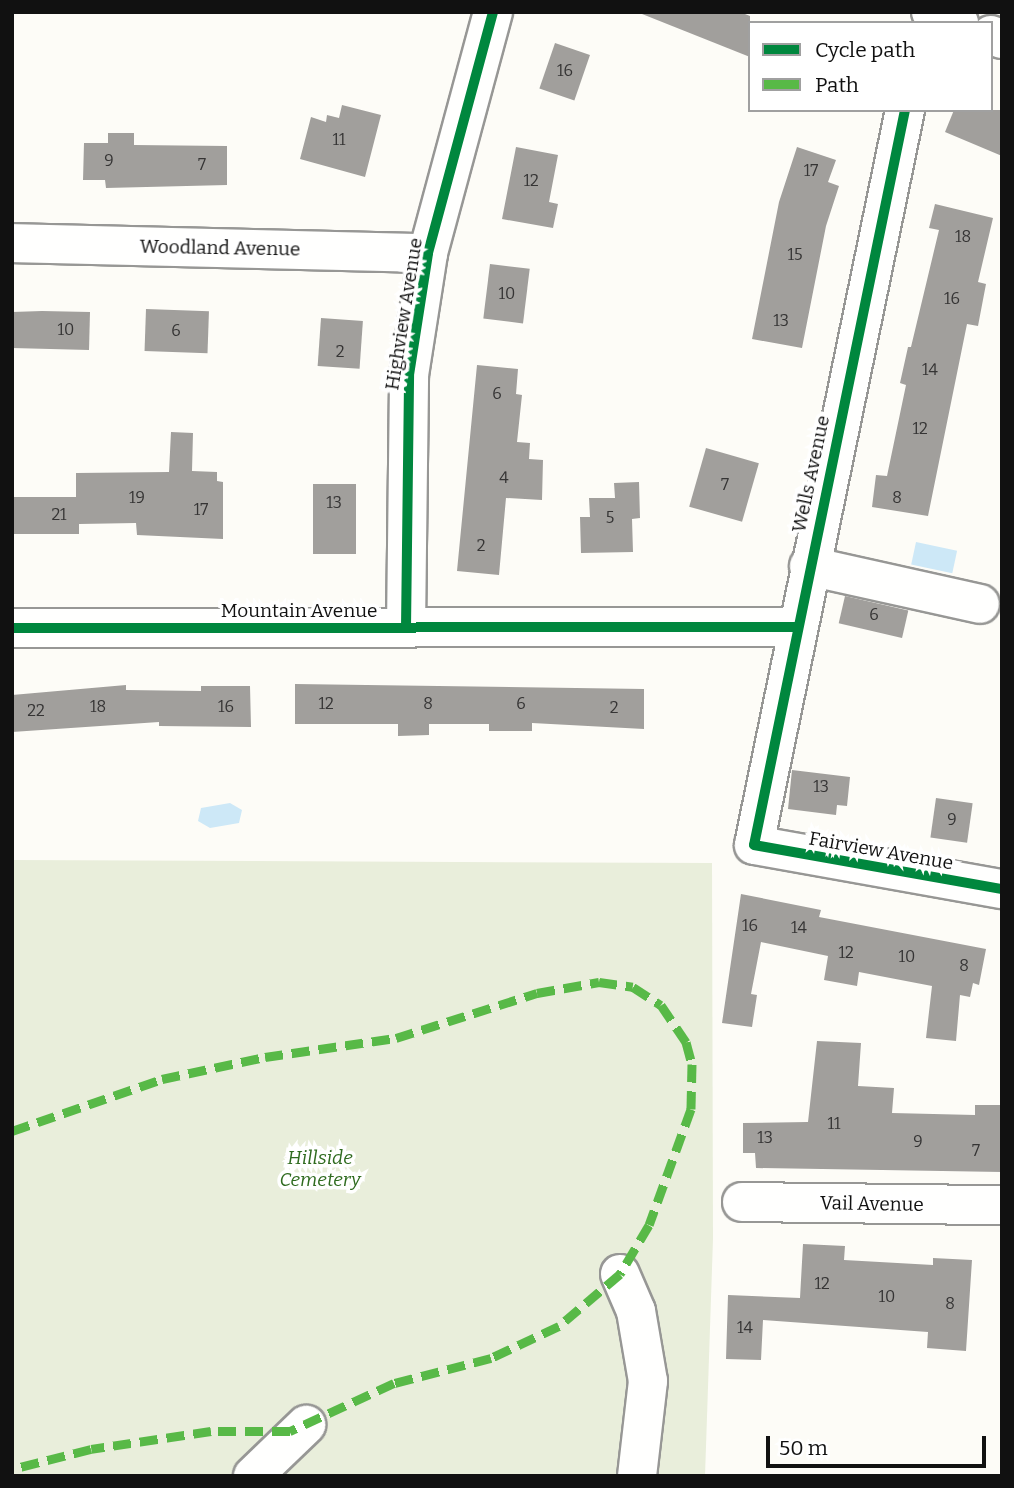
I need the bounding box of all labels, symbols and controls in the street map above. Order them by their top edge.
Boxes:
legend [748,21,993,112]
text: Cycle path [815,37,915,63]
house number: 16 [557,61,573,81]
text: Path [815,72,859,98]
house number: 11 [333,130,345,150]
house number: 9 [104,151,114,171]
house number: 7 [198,155,206,175]
house number: 17 [804,161,818,181]
house number: 12 [523,171,539,191]
house number: 18 [955,227,971,247]
street label: Woodland Avenue [139,235,301,261]
street label: Highview Avenue [381,236,427,392]
house number: 15 [787,245,803,265]
house number: 10 [499,284,515,304]
house number: 16 [944,289,960,309]
house number: 13 [773,311,789,331]
house number: 10 [58,320,74,340]
house number: 6 [171,321,181,341]
house number: 2 [336,342,344,362]
house number: 14 [922,360,938,380]
house number: 6 [492,384,502,404]
street label: Wells Avenue [787,413,835,535]
house number: 12 [912,419,928,439]
house number: 4 [499,468,509,488]
house number: 7 [721,475,729,495]
house number: 19 [129,488,145,508]
house number: 8 [892,488,902,508]
house number: 13 [326,493,342,513]
house number: 17 [194,500,208,520]
house number: 21 [51,505,67,525]
house number: 5 [606,508,614,528]
house number: 2 [477,536,485,556]
street label: Mountain Avenue [221,600,377,622]
house number: 6 [869,605,879,625]
house number: 12 [318,694,334,714]
house number: 8 [423,694,433,714]
house number: 6 [516,694,526,714]
house number: 18 [90,697,106,717]
house number: 16 [218,697,234,717]
house number: 2 [610,698,618,718]
house number: 22 [27,701,45,721]
house number: 13 [813,777,829,797]
house number: 9 [947,810,957,830]
street label: Fairview Avenue [807,827,955,875]
house number: 16 [742,916,758,936]
house number: 14 [791,918,807,938]
house number: 12 [838,943,854,963]
house number: 10 [899,947,915,967]
house number: 8 [959,956,969,976]
house number: 11 [828,1114,840,1134]
house number: 13 [757,1128,773,1148]
house number: 9 [913,1132,923,1152]
house number: 7 [972,1141,980,1161]
park label: Hillside Cemetery [279,1147,361,1191]
street label: Vail Avenue [820,1192,924,1216]
house number: 12 [814,1274,830,1294]
house number: 10 [879,1287,895,1307]
house number: 8 [945,1294,955,1314]
house number: 14 [737,1318,753,1338]
scale bar [769,1422,990,1466]
text: 50 m [779,1435,828,1461]

